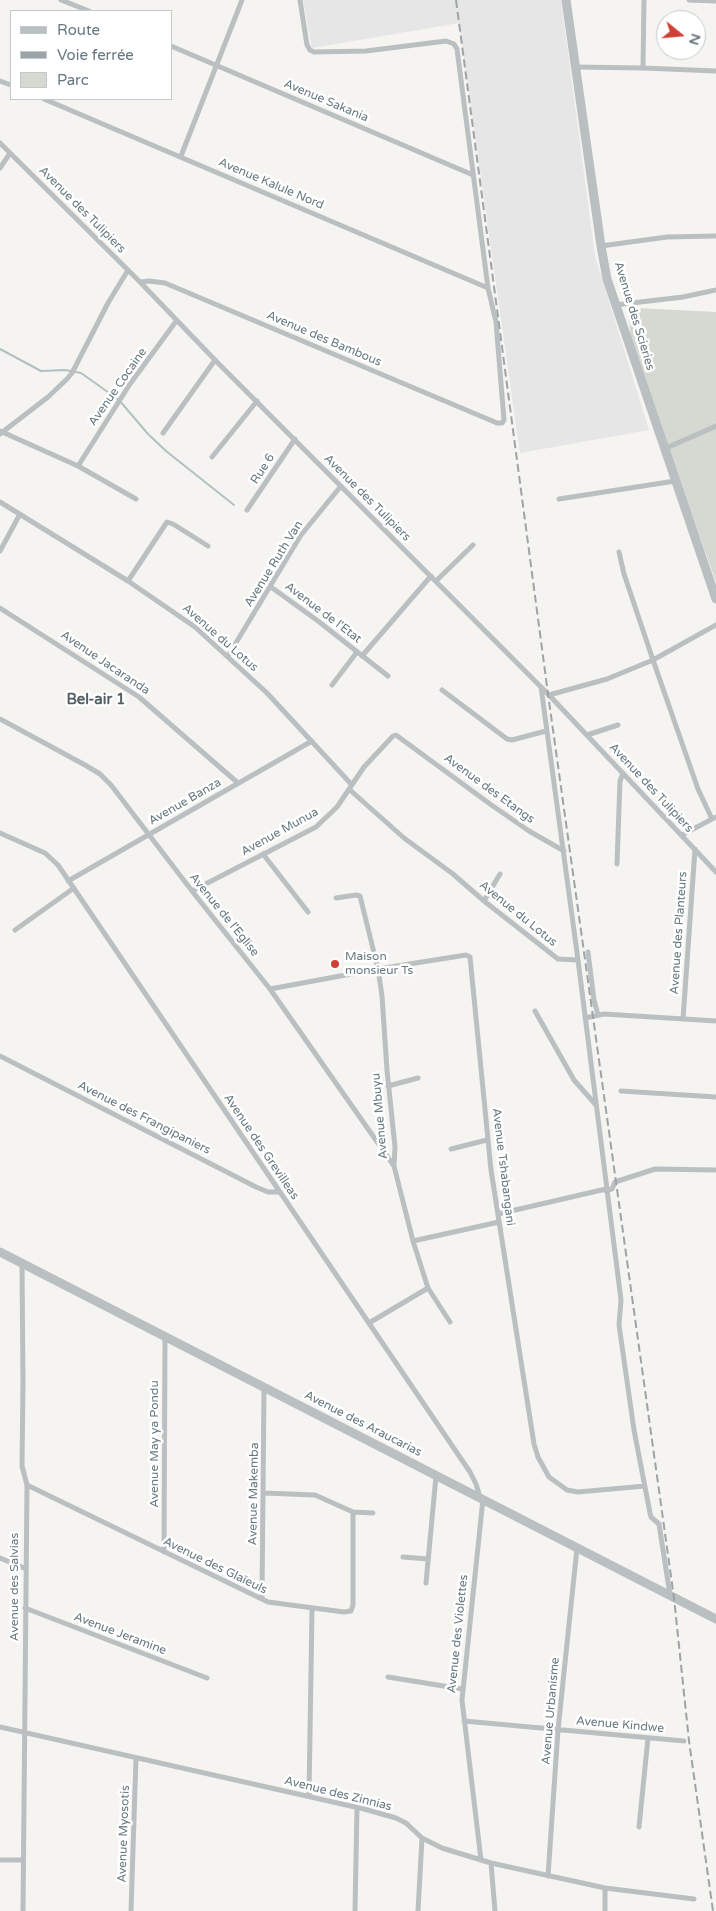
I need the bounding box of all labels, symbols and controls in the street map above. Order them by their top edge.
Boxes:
legend [10,10,172,100]
north arrow [656,10,706,60]
text: Route [57,21,100,39]
text: N [685,31,705,47]
text: Voie ferrée [57,46,134,64]
text: Parc [57,71,89,89]
street label: Avenue Sakania [282,77,370,125]
street label: Avenue Kalule Nord [216,155,326,213]
street label: Avenue des Tulipiers [36,164,128,256]
street label: Avenue des Scieries [611,260,657,372]
street label: Avenue des Bambous [264,308,384,370]
street label: Avenue Cocaine [86,345,150,429]
street label: Rue 6 [248,451,278,487]
street label: Avenue des Tulipiers [321,452,413,544]
street label: Avenue Ruth Van [242,518,306,610]
street label: Avenue de l'Etat [282,579,364,647]
street label: Avenue du Lotus [179,601,261,675]
street label: Avenue Jacaranda [58,628,152,698]
district label: Bel-air 1 [67,691,125,709]
street label: Avenue des Tulipiers [606,740,696,836]
street label: Avenue des Etangs [441,751,537,827]
street label: Avenue Banza [146,775,224,829]
street label: Avenue Munua [239,805,321,859]
street label: Avenue de l'Eglise [186,871,262,959]
street label: Avenue des Planteurs [668,871,690,995]
street label: Avenue du Lotus [476,878,560,950]
place label: Maison monsieur Ts [345,950,413,978]
marker: Maison monsieur Ts [329,958,341,970]
street label: Avenue Mbuyu [369,1072,391,1160]
street label: Avenue des Frangipaniers [75,1078,213,1158]
street label: Avenue des Grevilleas [220,1092,302,1202]
street label: Avenue Tshabangani [489,1107,517,1227]
street label: Avenue May ya Pondu [148,1380,162,1508]
street label: Avenue des Araucarias [302,1388,424,1460]
street label: Avenue Makemba [246,1442,262,1546]
street label: Avenue des Salvias [8,1533,22,1641]
street label: Avenue des Glaïeuls [161,1535,269,1597]
street label: Avenue des Violettes [445,1574,471,1694]
street label: Avenue Jeramine [72,1610,168,1658]
street label: Avenue Urbanisme [539,1657,563,1765]
street label: Avenue Kindwe [575,1714,665,1736]
street label: Avenue des Zinnias [283,1774,393,1814]
street label: Avenue Myosotis [115,1785,133,1883]

